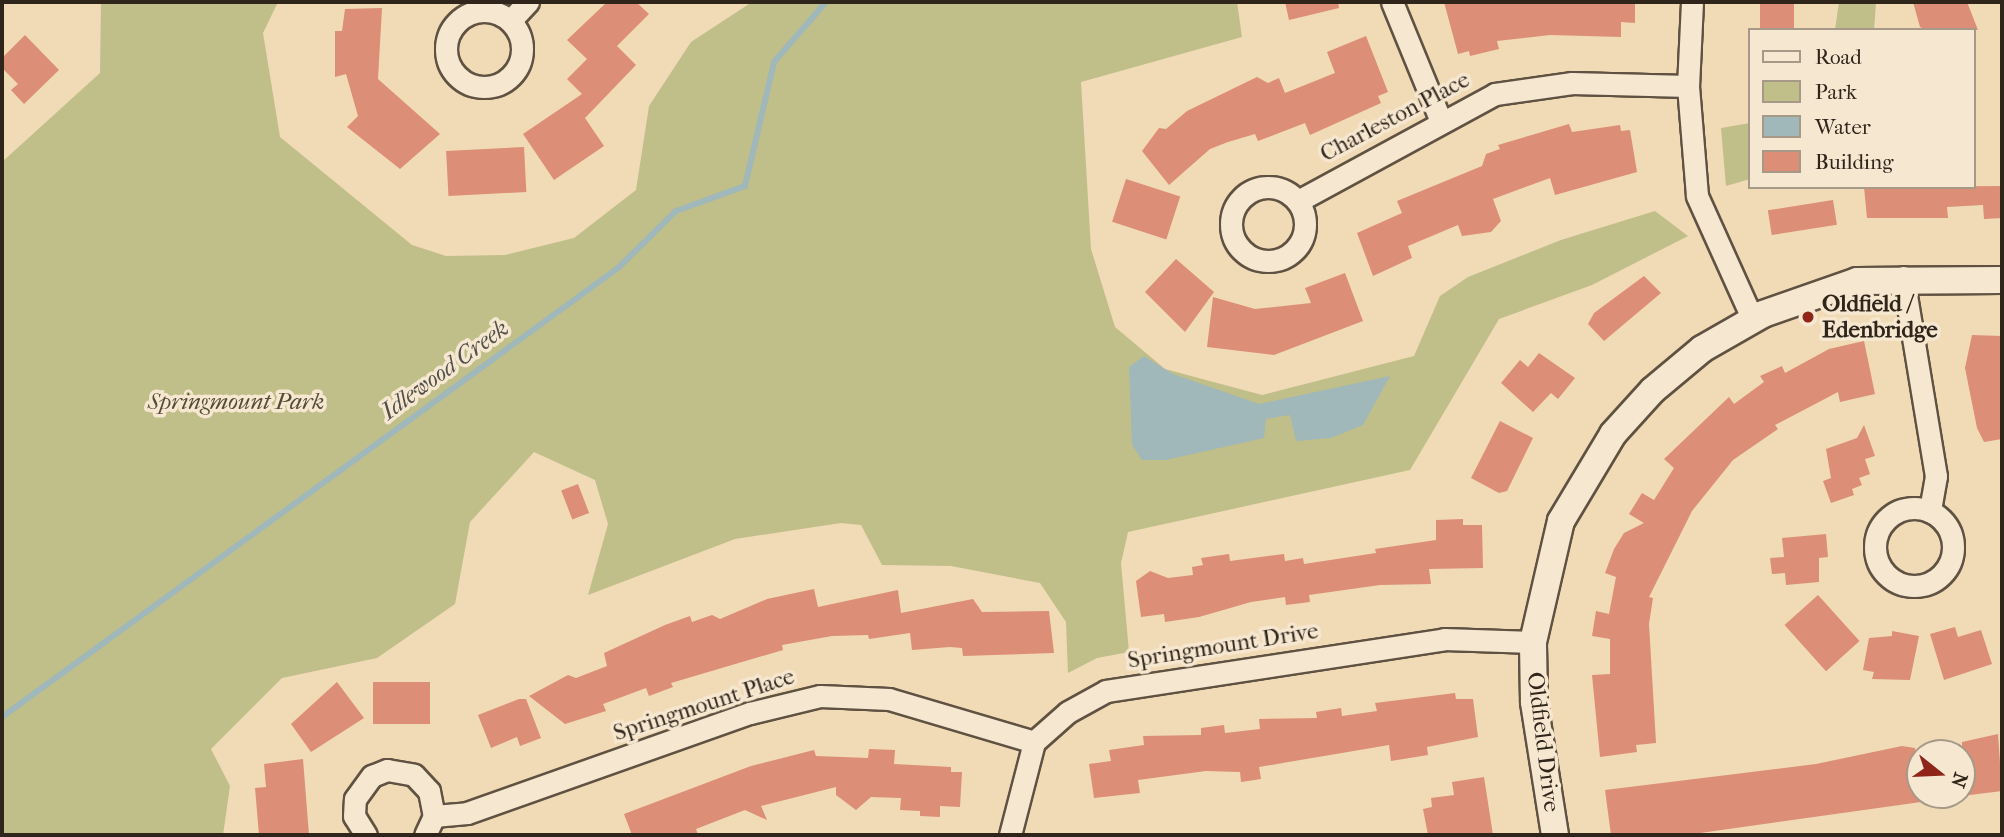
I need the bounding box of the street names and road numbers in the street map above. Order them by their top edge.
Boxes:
street label: Charleston Place [1316,66,1474,168]
street label: Springmount Drive [1126,617,1320,675]
street label: Springmount Place [610,663,798,747]
street label: Oldfield Drive [1521,670,1565,814]

